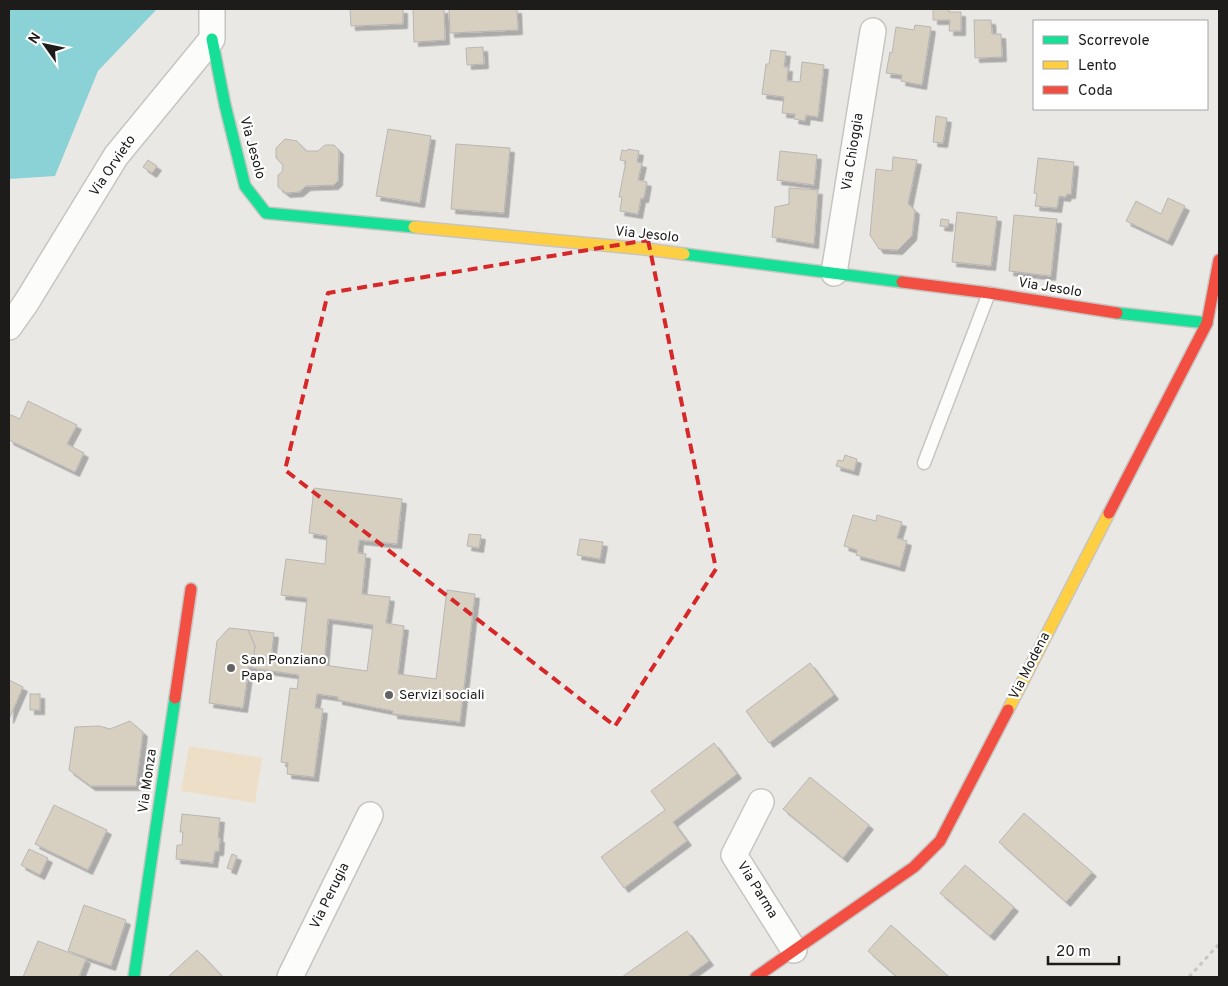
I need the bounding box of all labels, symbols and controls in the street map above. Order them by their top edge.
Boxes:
north arrow [20,20,70,70]
legend [1033,20,1208,110]
text: N [25,30,45,48]
text: Scorrevole [1078,32,1150,51]
text: Lento [1078,57,1117,76]
text: Coda [1078,82,1113,101]
street label: Via Chioggia [838,112,868,192]
street label: Via Jesolo [235,115,269,181]
street label: Via Orvieto [86,132,140,200]
street label: Via Jesolo [614,223,680,247]
street label: Via Jesolo [1017,275,1083,301]
street label: Via Modena [1006,629,1054,703]
place label: San Ponziano Papa [241,652,327,685]
marker: San Ponziano Papa [225,662,237,674]
place label: Servizi sociali [399,687,485,704]
marker: Servizi sociali [383,689,395,701]
street label: Via Monza [135,748,161,814]
street label: Via Parma [733,858,781,922]
street label: Via Perugia [307,860,353,932]
scale bar [1048,934,1119,966]
text: 20 m [1056,943,1091,962]

